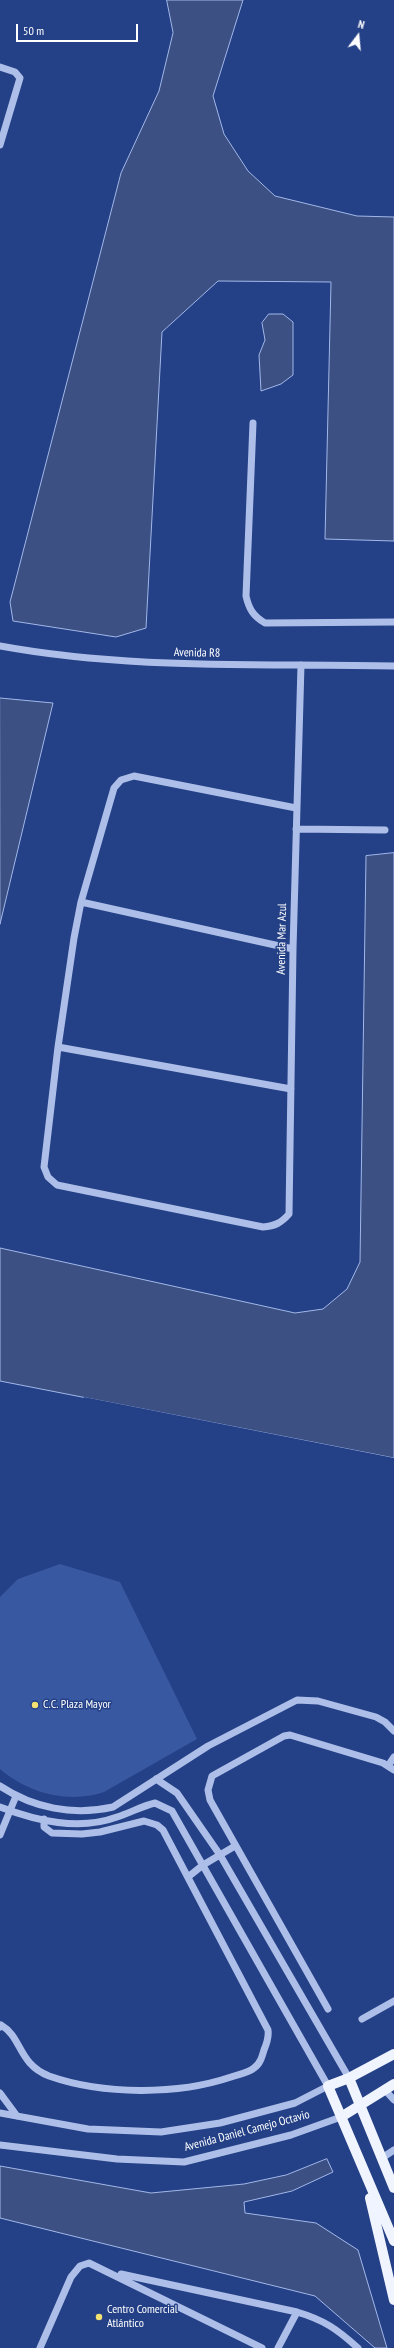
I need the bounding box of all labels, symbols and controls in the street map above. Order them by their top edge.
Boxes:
scale bar [18,16,140,42]
north arrow [338,16,378,56]
text: N [357,17,366,32]
text: 50 m [23,23,44,38]
street label: Avenida R8 [174,645,220,661]
street label: Avenida Mar Azul [274,903,290,975]
place label: C.C. Plaza Mayor [43,1698,111,1712]
marker: C.C. Plaza Mayor [30,1700,40,1710]
street label: Avenida Daniel Camejo Octavio [183,2107,311,2155]
place label: Centro Comercial Atlántico [107,2303,178,2331]
marker: Centro Comercial Atlántico [94,2312,104,2322]

